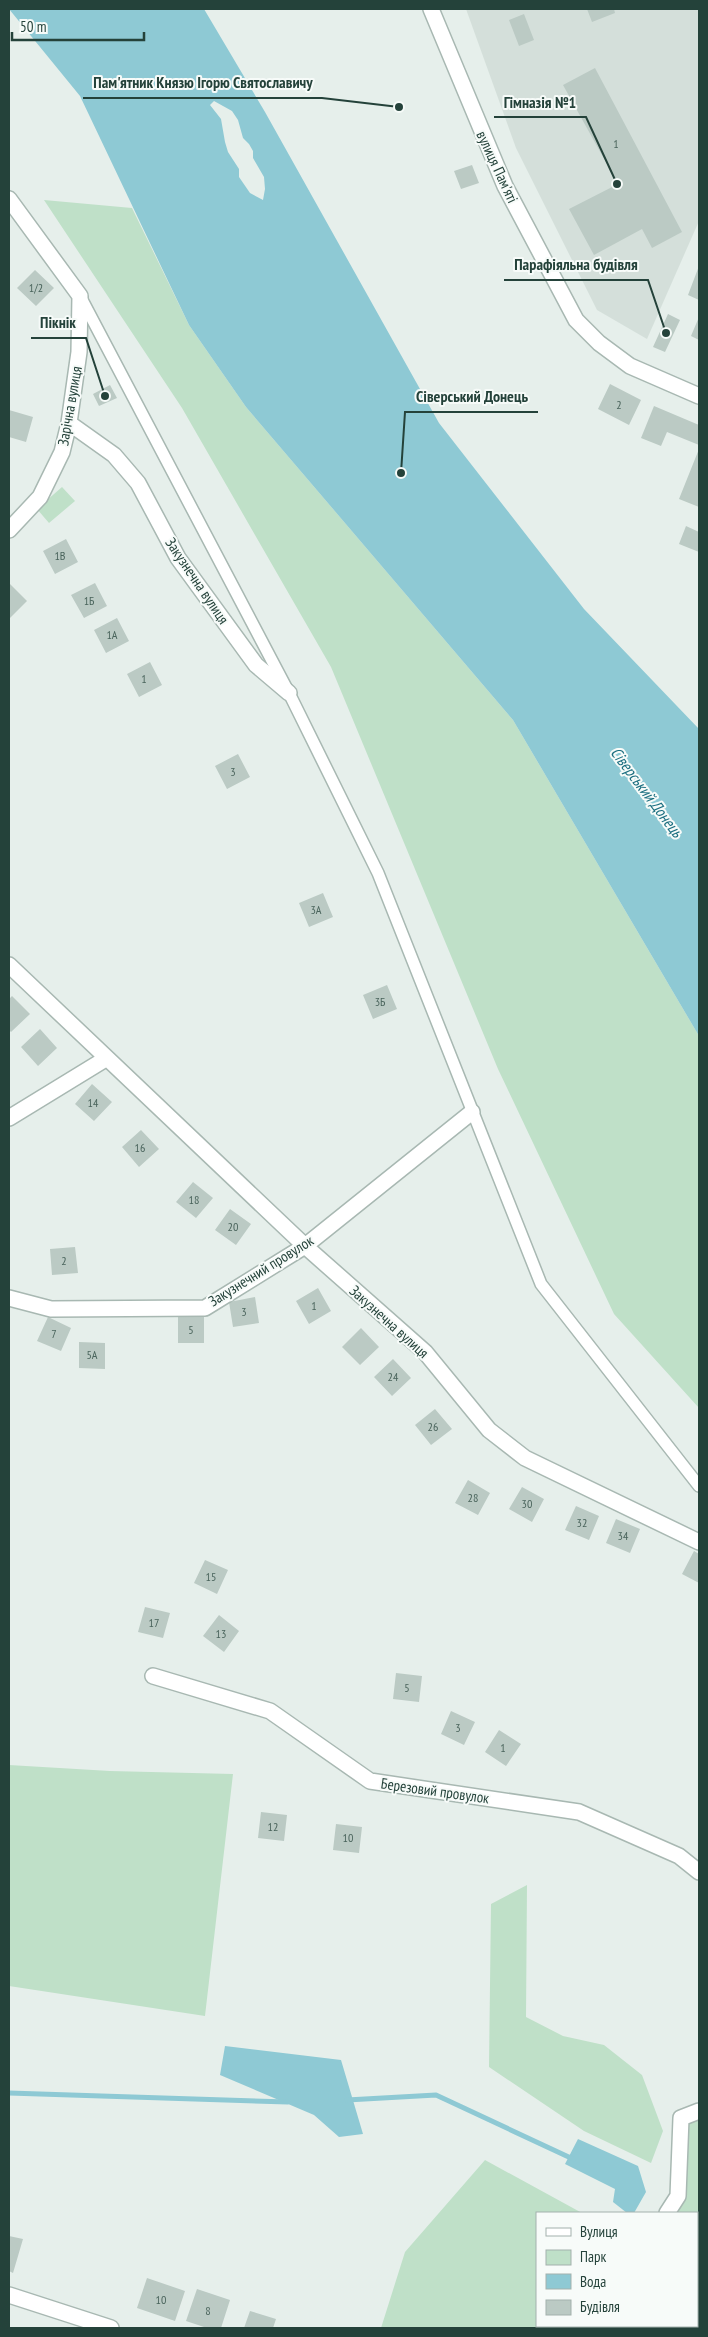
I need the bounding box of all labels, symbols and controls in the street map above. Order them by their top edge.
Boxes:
scale bar [12,10,145,42]
text: 50 m [20,17,46,36]
callout: Пам'ятник Князю Ігорю Святославичу [83,67,322,98]
text: Пам'ятник Князю Ігорю Святославичу [93,72,313,92]
callout: Гімназія №1 [494,86,586,117]
text: Гімназія №1 [504,92,576,112]
street label: вулиця Пам'яті [472,128,522,206]
house number: 1 [613,136,619,151]
callout: Парафіяльна будівля [504,249,648,280]
text: Парафіяльна будівля [514,254,638,274]
house number: 1/2 [29,280,43,295]
callout: Пікнік [31,307,86,338]
text: Пікнік [40,312,76,332]
street label: Зарічна вулиця [53,364,86,447]
callout: Сіверський Донець [405,381,538,412]
text: Сіверський Донець [416,386,528,406]
house number: 2 [616,397,622,412]
street label: Закузнечна вулиця [162,534,233,628]
house number: 1В [54,548,66,563]
house number: 1Б [84,593,94,608]
house number: 1А [106,627,118,642]
house number: 1 [141,671,147,686]
water label: Сіверський Донець [607,743,688,842]
house number: 3 [230,764,236,779]
house number: 3А [310,902,322,917]
house number: 3Б [375,994,385,1009]
house number: 14 [88,1095,99,1110]
house number: 16 [135,1140,145,1155]
house number: 18 [189,1192,199,1207]
house number: 20 [228,1219,238,1234]
street label: Закузнечний провулок [205,1231,317,1310]
house number: 2 [61,1253,67,1268]
street label: Закузнечна вулиця [346,1281,433,1362]
house number: 1 [311,1298,317,1313]
house number: 3 [241,1304,247,1319]
house number: 5 [188,1322,194,1337]
house number: 7 [51,1326,57,1341]
house number: 5А [86,1347,98,1362]
house number: 24 [388,1369,399,1384]
house number: 26 [428,1419,438,1434]
house number: 28 [468,1490,478,1505]
house number: 30 [522,1496,532,1511]
house number: 32 [577,1515,587,1530]
house number: 34 [618,1528,629,1543]
house number: 15 [206,1569,216,1584]
house number: 17 [149,1615,159,1630]
house number: 13 [216,1626,226,1641]
house number: 5 [404,1680,410,1695]
house number: 3 [455,1720,461,1735]
house number: 1 [500,1740,506,1755]
street label: Березовий провулок [380,1774,491,1808]
house number: 12 [268,1819,278,1834]
house number: 10 [343,1830,353,1845]
legend [536,2212,698,2327]
text: Вулиця [580,2222,618,2241]
text: Парк [580,2247,606,2266]
text: Вода [580,2272,606,2291]
house number: 10 [156,2292,166,2307]
text: Будівля [580,2297,620,2316]
house number: 8 [205,2303,211,2318]

